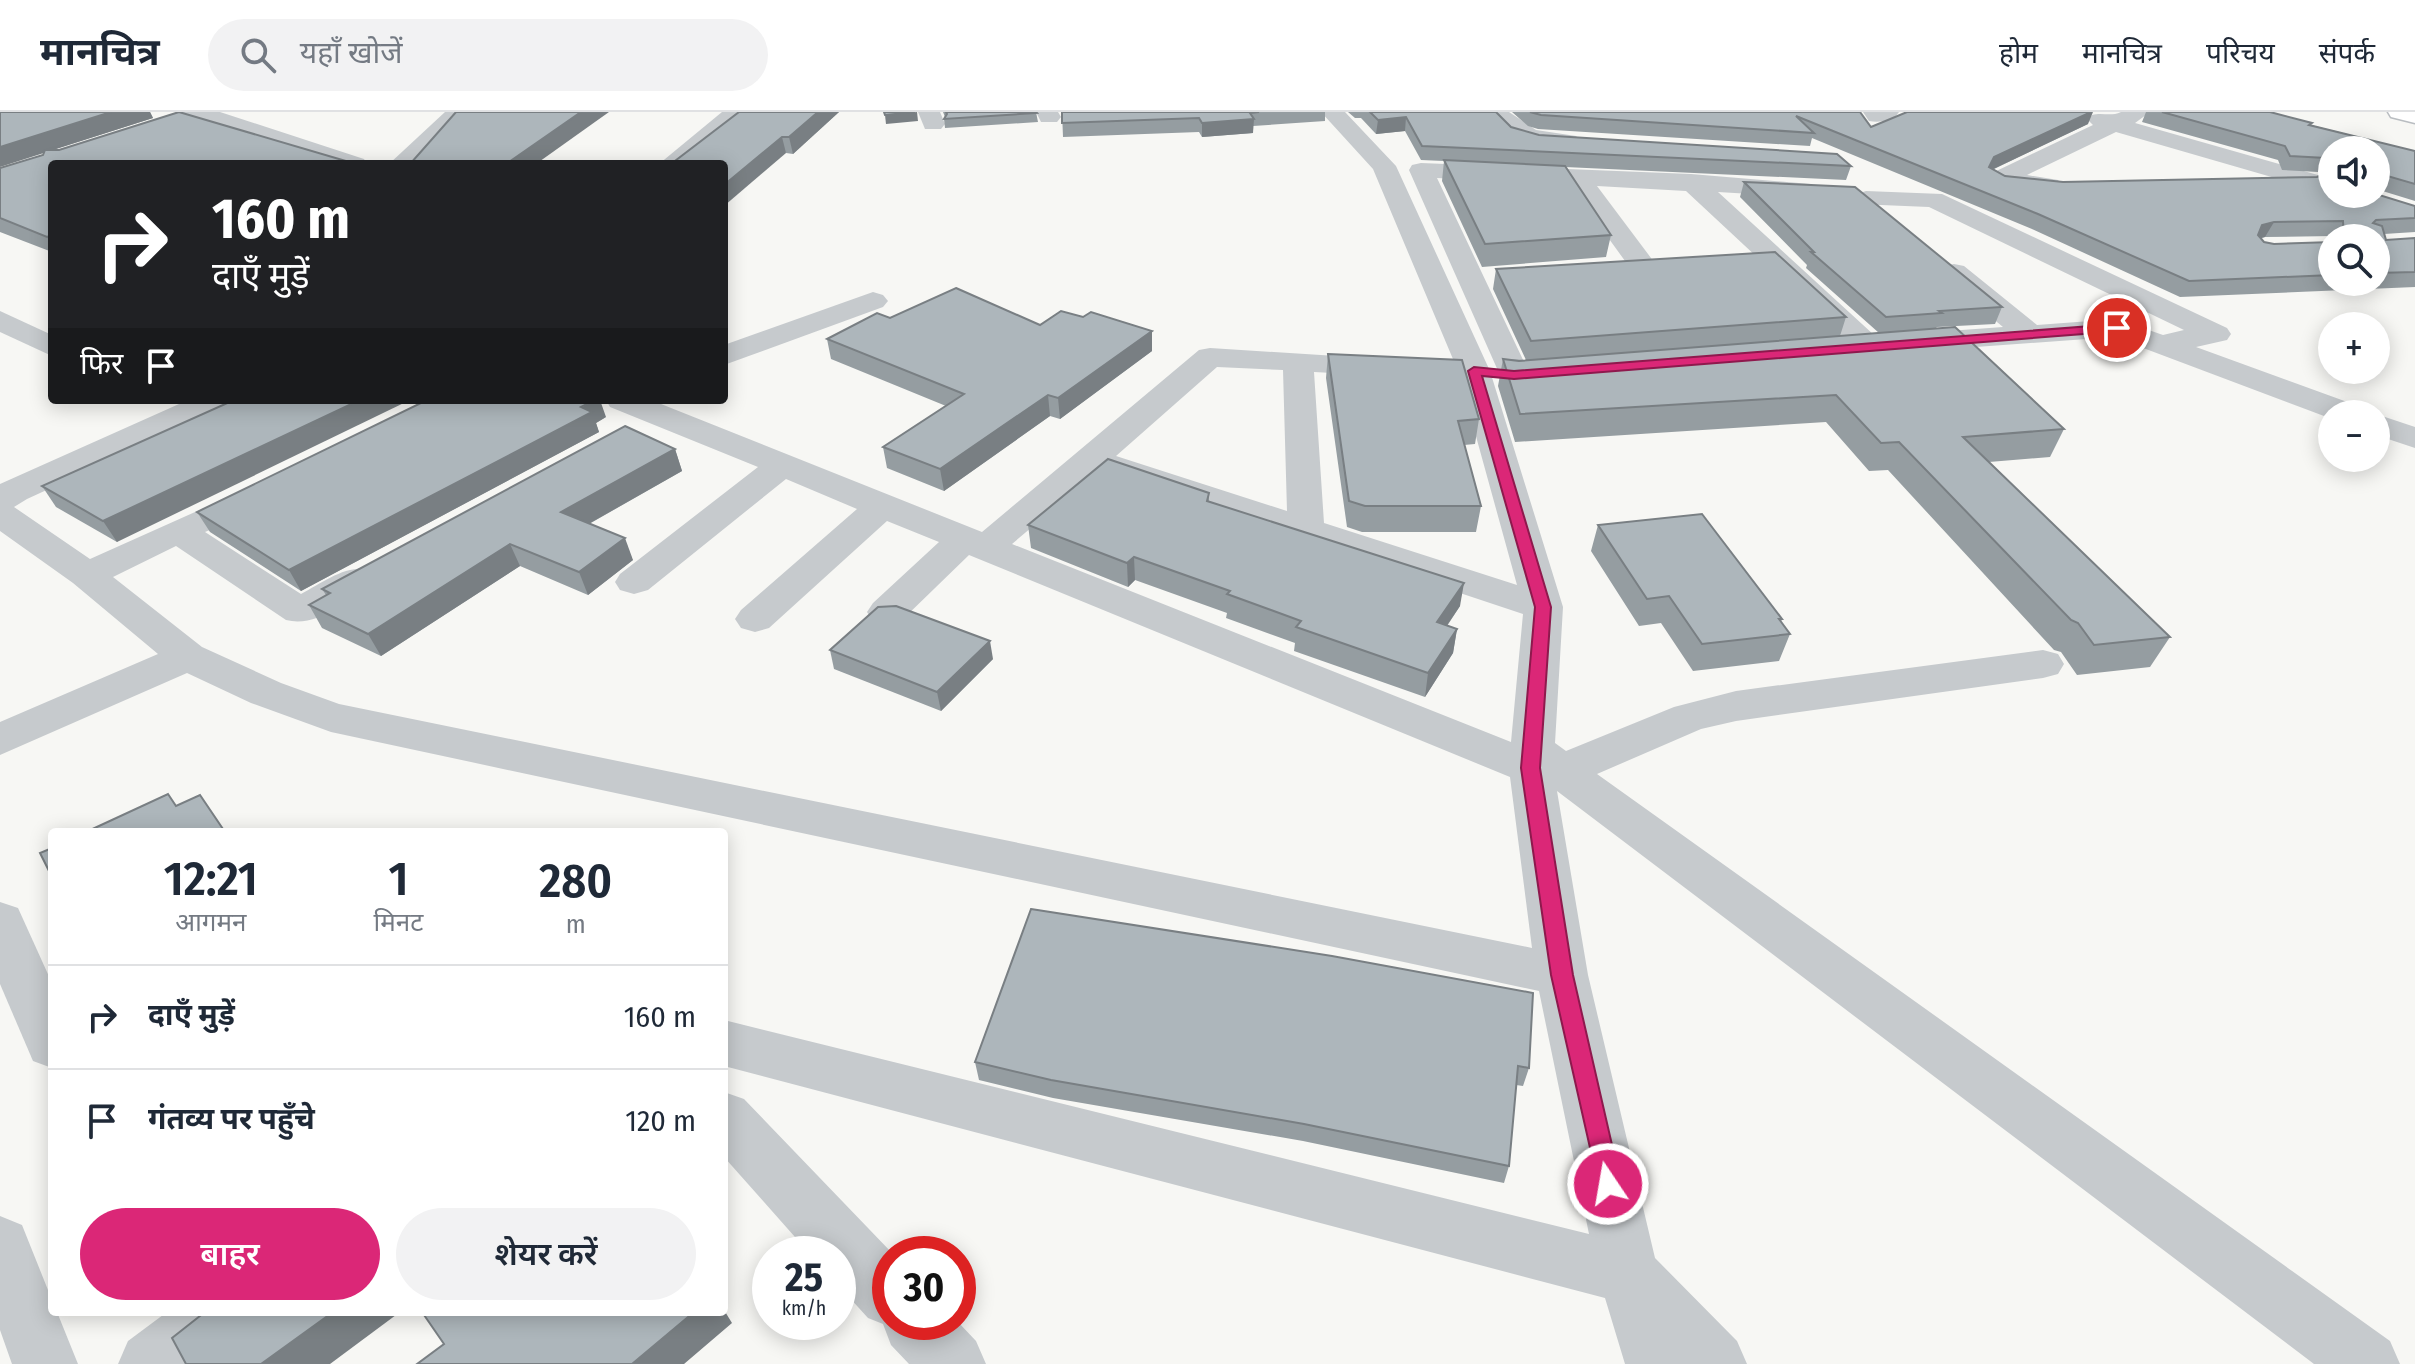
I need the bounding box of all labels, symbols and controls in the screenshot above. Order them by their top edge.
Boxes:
search box [208,19,768,91]
text: मानचित्र [40,29,160,75]
icon: search [236,33,280,77]
text: यहाँ खोजें [300,35,403,71]
text: होम [1999,37,2038,70]
text: मानचित्र [2082,37,2162,70]
text: परिचय [2206,37,2275,70]
text: संपर्क [2319,37,2375,70]
map controls [2318,136,2390,472]
button: sound [2318,136,2390,208]
text: 160 m [212,186,350,253]
icon: right [80,192,184,296]
button: search [2318,224,2390,296]
text: दाएँ मुड़ें [212,254,310,298]
pin [2083,294,2151,362]
icon: arrive [2095,306,2139,350]
button: + [2318,312,2390,384]
icon: arrive [139,344,183,388]
text: फिर [80,346,123,382]
button: − [2318,400,2390,472]
text: 12:21 [164,850,258,908]
text: 1 [389,850,408,908]
text: 280 [539,852,612,910]
text: आगमन [175,907,246,938]
text: मिनट [374,907,423,938]
text: m [566,909,586,940]
icon: right [80,995,124,1039]
text: दाएँ मुड़ें [148,997,235,1033]
text: 160 m [624,999,696,1035]
icon: arrive [80,1099,124,1143]
text: गंतव्य पर पहुँचे [148,1101,315,1137]
text: 120 m [625,1103,696,1139]
position arrow [1566,1142,1650,1226]
button: बाहर [80,1208,380,1300]
button: शेयर करें [396,1208,696,1300]
speed limit sign: 30 [872,1236,976,1340]
text: 25 [785,1254,823,1302]
text: km/h [782,1296,826,1320]

